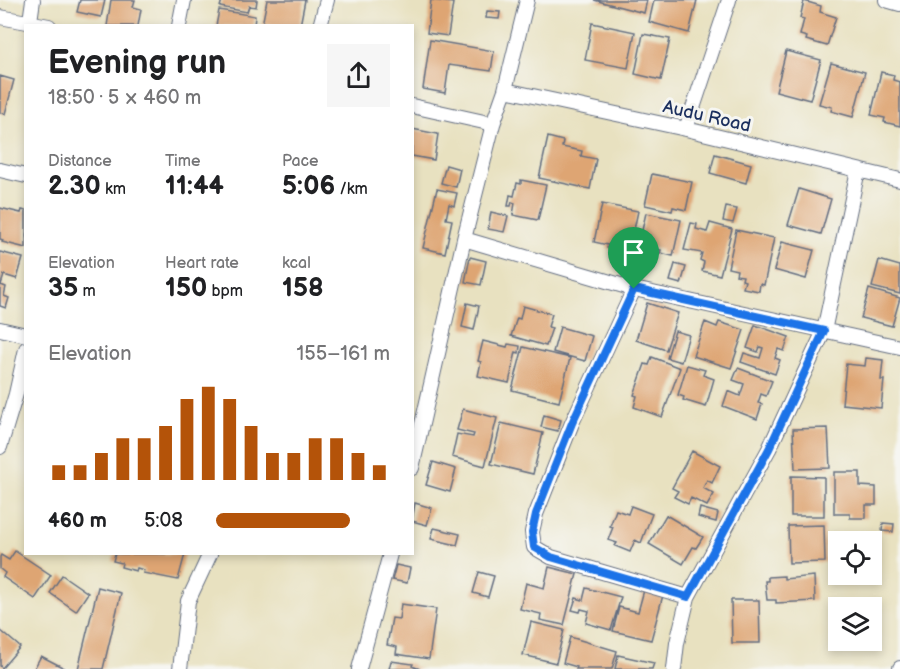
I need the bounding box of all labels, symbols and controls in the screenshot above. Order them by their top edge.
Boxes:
text: Evening run [48,43,226,83]
button: share [327,44,390,107]
text: 18:50 · 5 × 460 m [48,86,201,110]
street label: Audu Road [661,96,753,137]
text: Distance [48,152,112,171]
text: Time [165,152,200,171]
text: Pace [282,152,318,171]
text: 2.30 [48,171,101,202]
text: 11:44 [165,171,224,202]
text: 5:06 [282,171,335,202]
text: km [101,180,126,199]
text: /km [335,180,368,199]
pin [608,227,659,289]
icon: arrive [617,236,650,269]
text: Elevation [48,254,115,273]
text: Heart rate [165,254,239,273]
text: kcal [282,254,311,273]
text: 35 [48,273,78,304]
text: 150 [165,273,207,304]
text: 158 [282,273,324,304]
text: m [78,282,96,301]
text: bpm [207,282,243,301]
text: Elevation [48,342,131,366]
text: 155–161 m [297,342,390,366]
text: 460 m [48,509,107,533]
text: 5:08 [144,509,183,533]
map controls [828,531,882,651]
button: locate [828,531,882,585]
button: layers [828,597,882,651]

